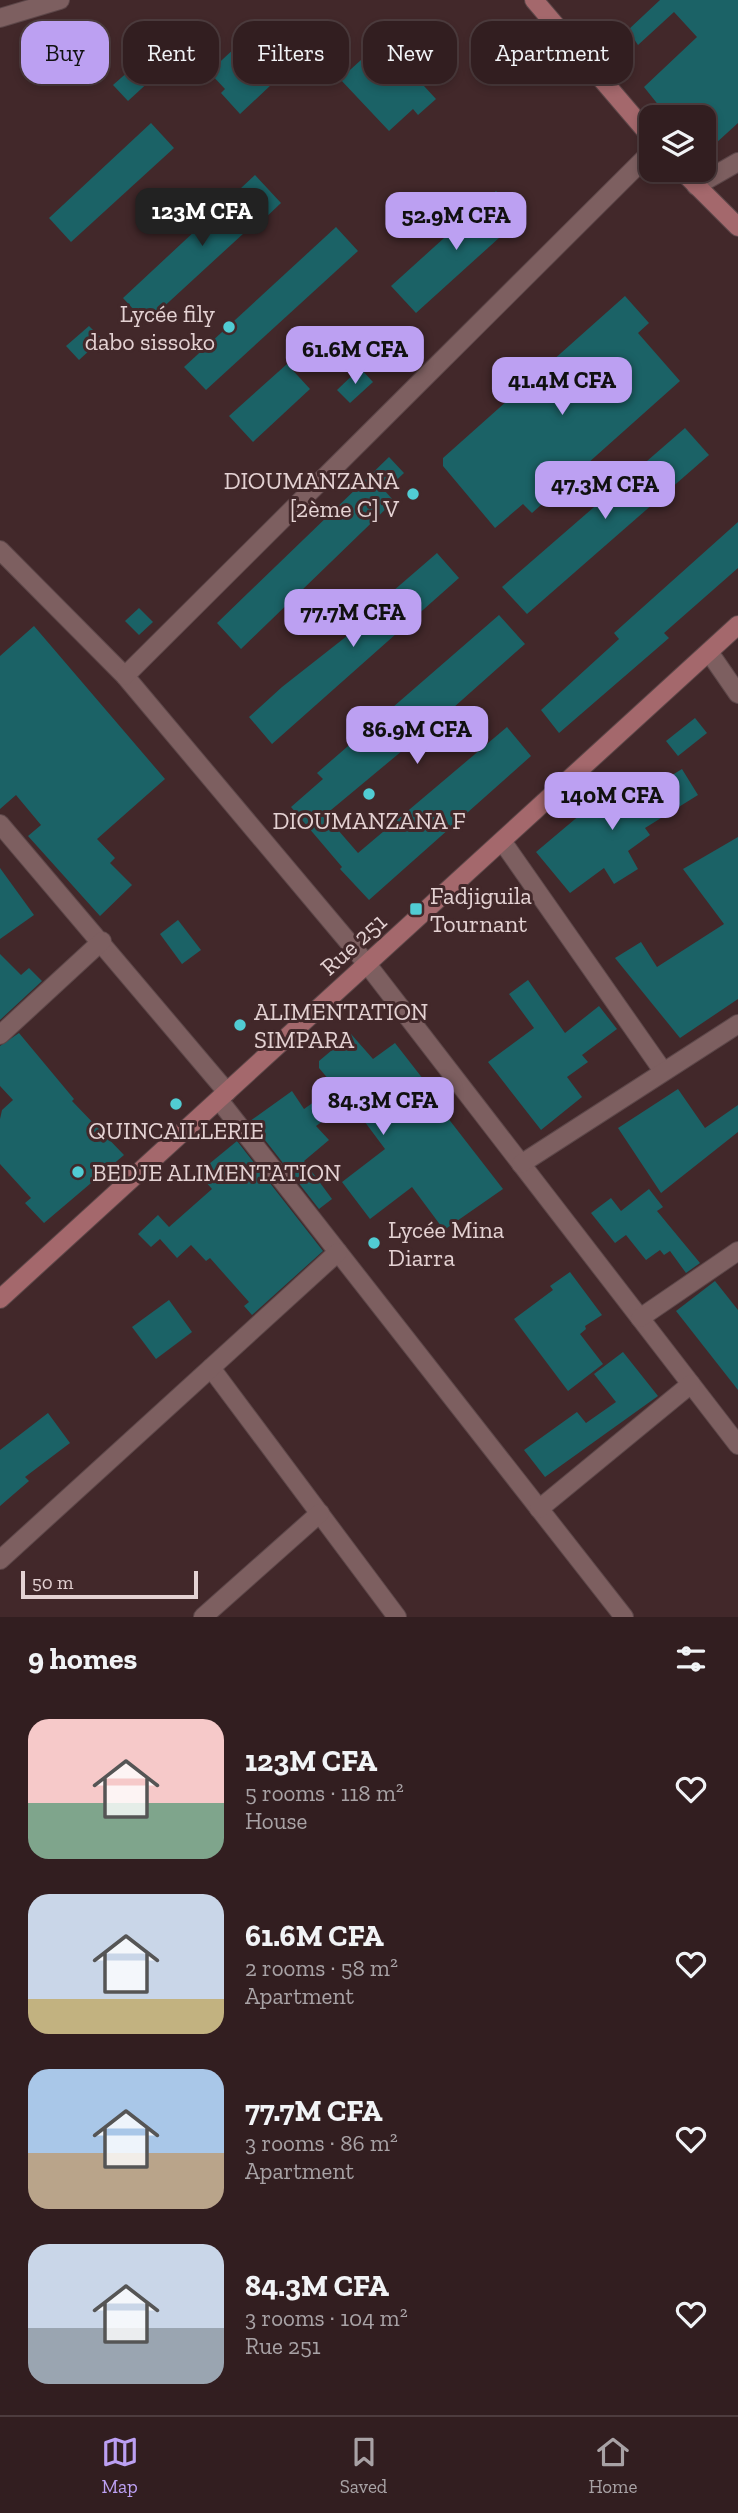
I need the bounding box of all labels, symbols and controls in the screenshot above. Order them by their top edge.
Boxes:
chip: Buy [21,21,109,84]
chip: Rent [123,21,219,84]
chip: Filters [233,21,349,84]
chip: New [363,21,457,84]
chip: Apartment [471,21,633,84]
map controls [639,105,716,182]
button: layers [639,105,716,182]
pin: 123M CFA [130,188,274,248]
pin: 52.9M CFA [376,192,536,252]
text: 123M CFA [151,197,253,225]
text: 52.9M CFA [401,201,511,229]
place label: Lycée fily dabo sissoko [85,299,216,356]
marker: Lycée fily dabo sissoko [221,319,237,335]
pin: 61.6M CFA [275,326,435,386]
text: 61.6M CFA [302,335,408,363]
pin: 41.4M CFA [482,358,642,417]
text: 41.4M CFA [508,366,616,394]
pin: 47.3M CFA [525,462,685,521]
place label: DIOUMANZANA [2ème C] V [224,466,399,523]
text: 47.3M CFA [551,470,659,498]
marker: DIOUMANZANA [2ème C] V [405,486,421,502]
pin: 77.7M CFA [273,590,433,649]
text: 77.7M CFA [300,598,406,626]
pin: 86.9M CFA [337,706,497,766]
text: 86.9M CFA [362,715,472,743]
pin: 140M CFA [540,772,684,832]
text: 140M CFA [561,781,664,809]
marker: DIOUMANZANA F [361,786,377,802]
place label: DIOUMANZANA F [272,806,466,835]
place label: Fadjiguila Tournant [430,881,532,938]
marker: Fadjiguila Tournant [408,901,424,917]
street label: Rue 251 [314,907,392,981]
place label: ALIMENTATION SIMPARA [254,997,428,1054]
marker: ALIMENTATION SIMPARA [232,1017,248,1033]
pin: 84.3M CFA [303,1078,463,1137]
text: 84.3M CFA [328,1086,438,1114]
marker: QUINCAILLERIE [168,1096,184,1112]
place label: QUINCAILLERIE [88,1116,264,1145]
place label: BEDJE ALIMENTATION [92,1158,341,1187]
marker: BEDJE ALIMENTATION [70,1164,86,1180]
place label: Lycée Mina Diarra [388,1215,505,1272]
marker: Lycée Mina Diarra [366,1235,382,1251]
scale bar [21,1568,198,1600]
text: 50 m [32,1571,73,1594]
icon: filters [672,1640,710,1678]
text: 9 homes [28,1641,137,1677]
text: 123M CFA [245,1743,377,1779]
icon: home [84,1747,168,1831]
icon: heart [672,1770,710,1808]
text: 5 rooms · 118 m² [245,1779,404,1807]
text: House [245,1807,307,1835]
text: 61.6M CFA [245,1918,384,1954]
icon: home [84,1922,168,2006]
icon: heart [672,1945,710,1983]
text: 2 rooms · 58 m² [245,1954,398,1982]
text: Apartment [245,1982,354,2010]
text: 77.7M CFA [245,2093,382,2129]
icon: home [84,2097,168,2181]
icon: heart [672,2120,710,2158]
text: 3 rooms · 86 m² [245,2129,398,2157]
text: Apartment [245,2157,354,2185]
text: 84.3M CFA [245,2268,389,2304]
icon: home [84,2272,168,2356]
icon: heart [672,2295,710,2333]
text: 3 rooms · 104 m² [245,2304,408,2332]
text: Rue 251 [245,2332,321,2360]
tab: Map [101,2433,139,2498]
tab: Saved [340,2433,387,2498]
tab: Home [588,2433,637,2498]

